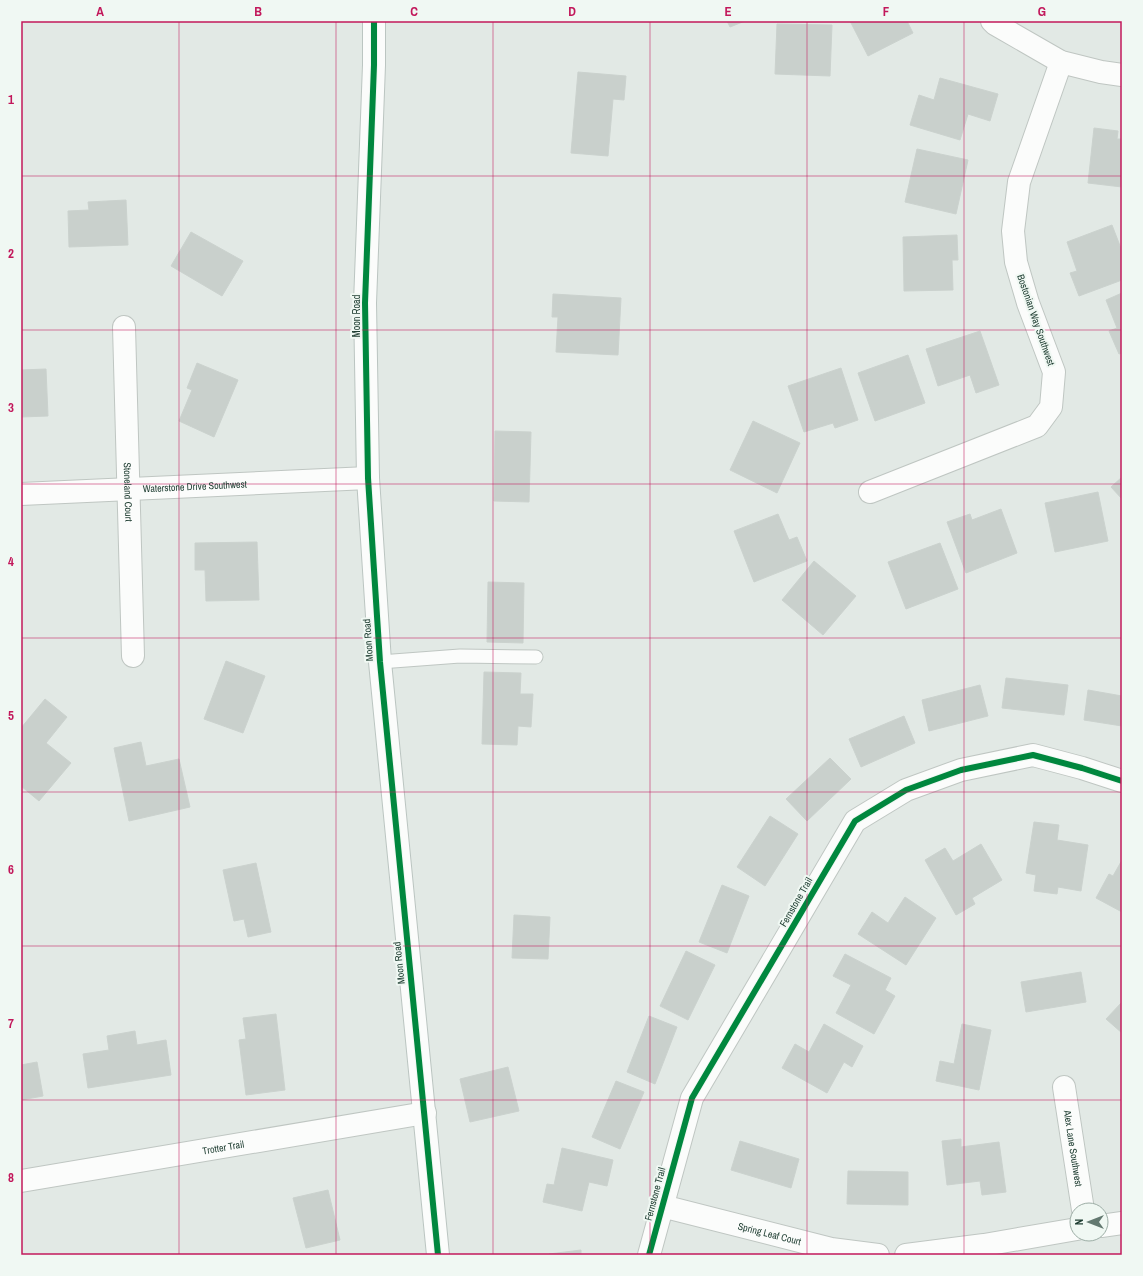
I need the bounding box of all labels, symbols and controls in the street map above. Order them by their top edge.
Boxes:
text: A [96,3,104,20]
text: B [254,3,262,20]
text: C [410,3,418,20]
text: D [568,3,576,20]
text: E [724,3,732,20]
text: F [883,3,890,20]
text: G [1038,3,1046,20]
text: 1 [8,91,14,108]
text: 2 [8,245,14,262]
street label: Bostonian Way Southwest [1014,273,1058,368]
street label: Moon Road [350,295,363,337]
text: 3 [8,399,14,416]
street label: Stoneland Court [121,462,136,522]
street label: Waterstone Drive Southwest [142,477,248,495]
text: 4 [8,553,14,570]
street label: Moon Road [360,618,376,662]
text: 5 [8,707,14,724]
text: 6 [8,861,14,878]
street label: Fernstone Trail [777,875,815,929]
street label: Moon Road [390,941,408,985]
text: 7 [8,1015,14,1032]
street label: Alex Lane Southwest [1061,1108,1086,1188]
street label: Trotter Trail [201,1137,245,1157]
street label: Fernstone Trail [642,1166,668,1222]
text: 8 [8,1169,14,1186]
north arrow [1069,1202,1109,1242]
street label: Spring Leaf Court [737,1219,803,1248]
text: N [1072,1219,1086,1225]

